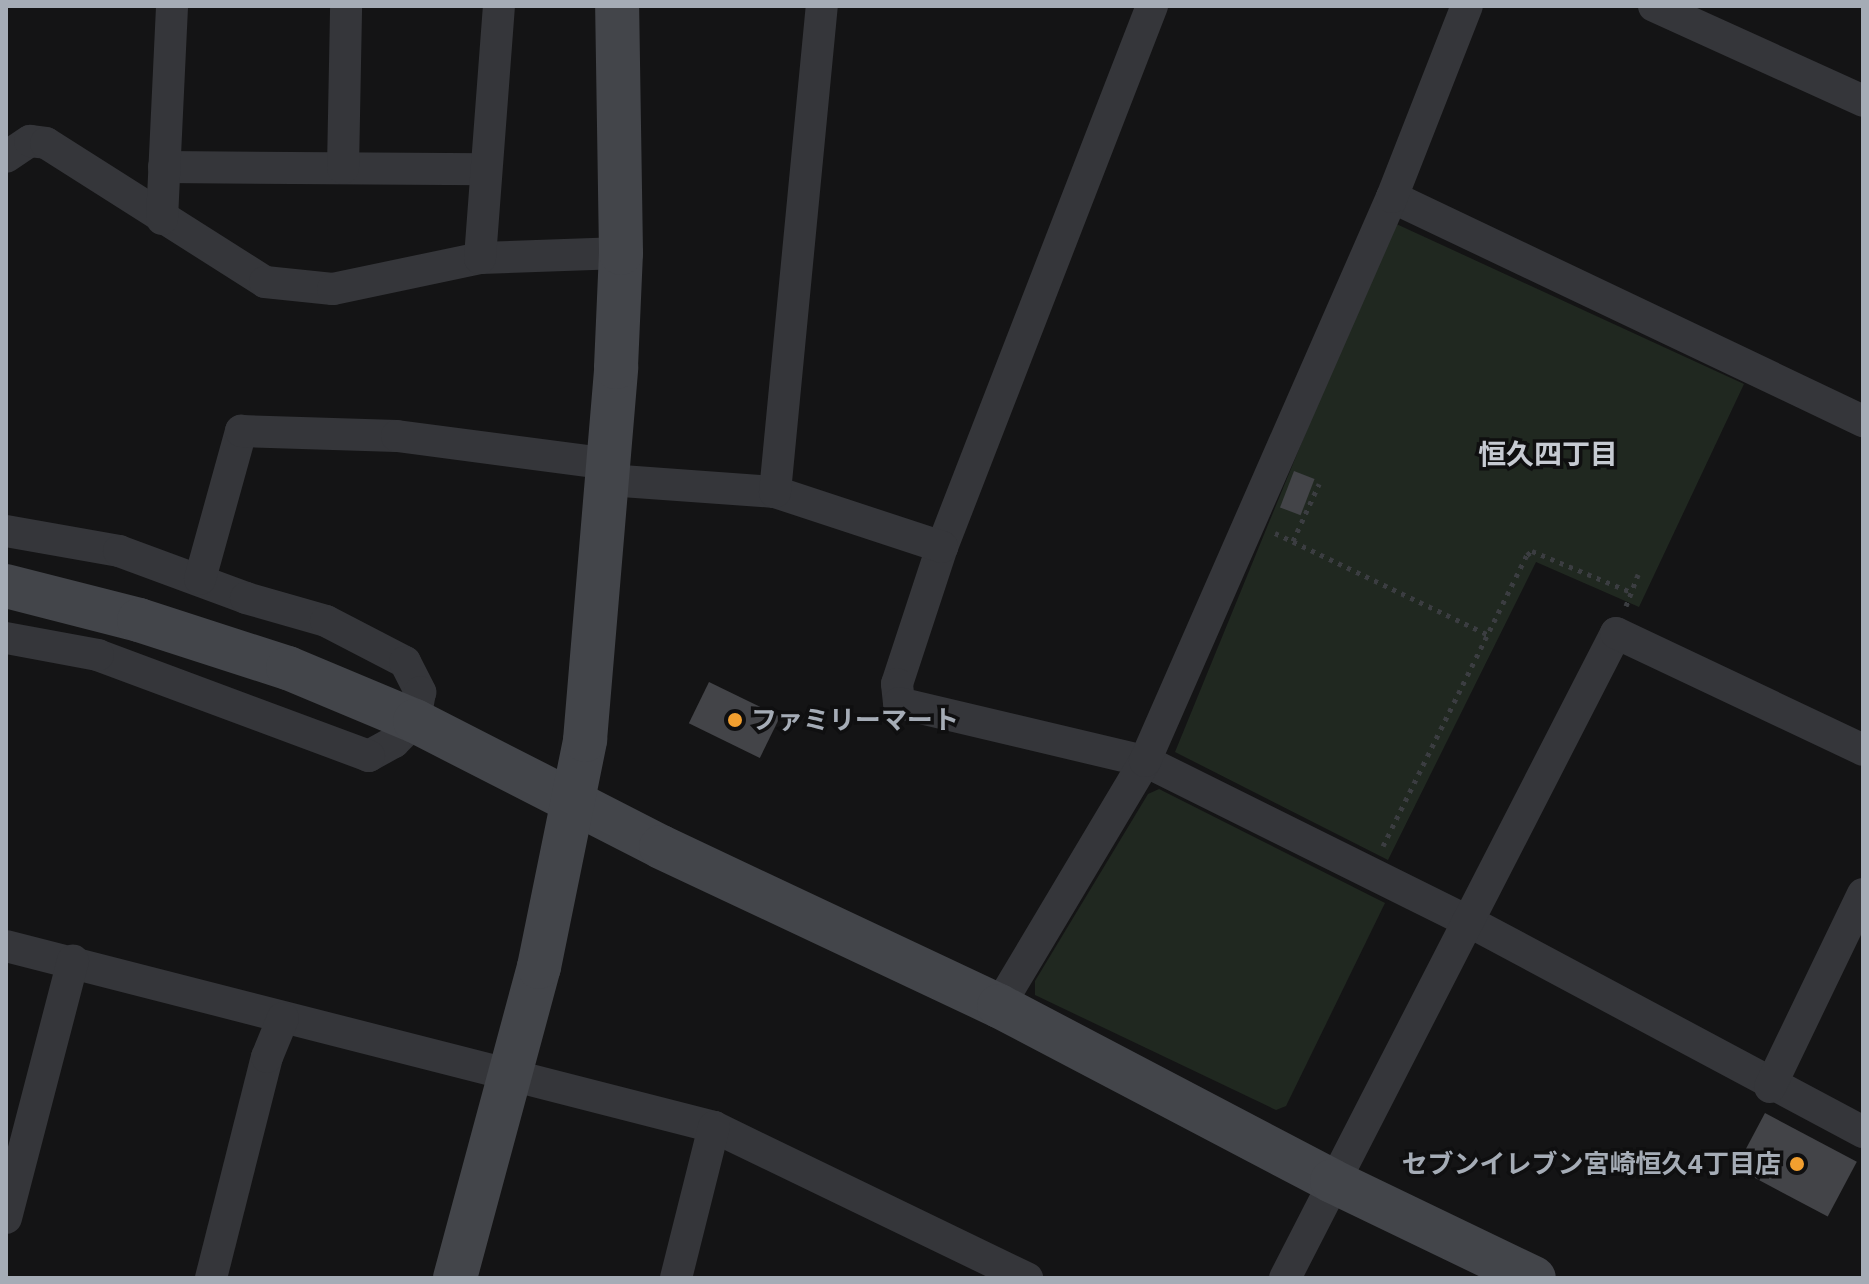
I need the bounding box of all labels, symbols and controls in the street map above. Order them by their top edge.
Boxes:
district label: 恒久四丁目 [1478,437,1618,471]
place label: ファミリーマート [751,704,959,736]
marker: ファミリーマート [726,711,744,729]
place label: セブンイレブン宮崎恒久4丁目店 [1401,1148,1781,1180]
marker: セブンイレブン宮崎恒久4丁目店 [1788,1155,1806,1173]

